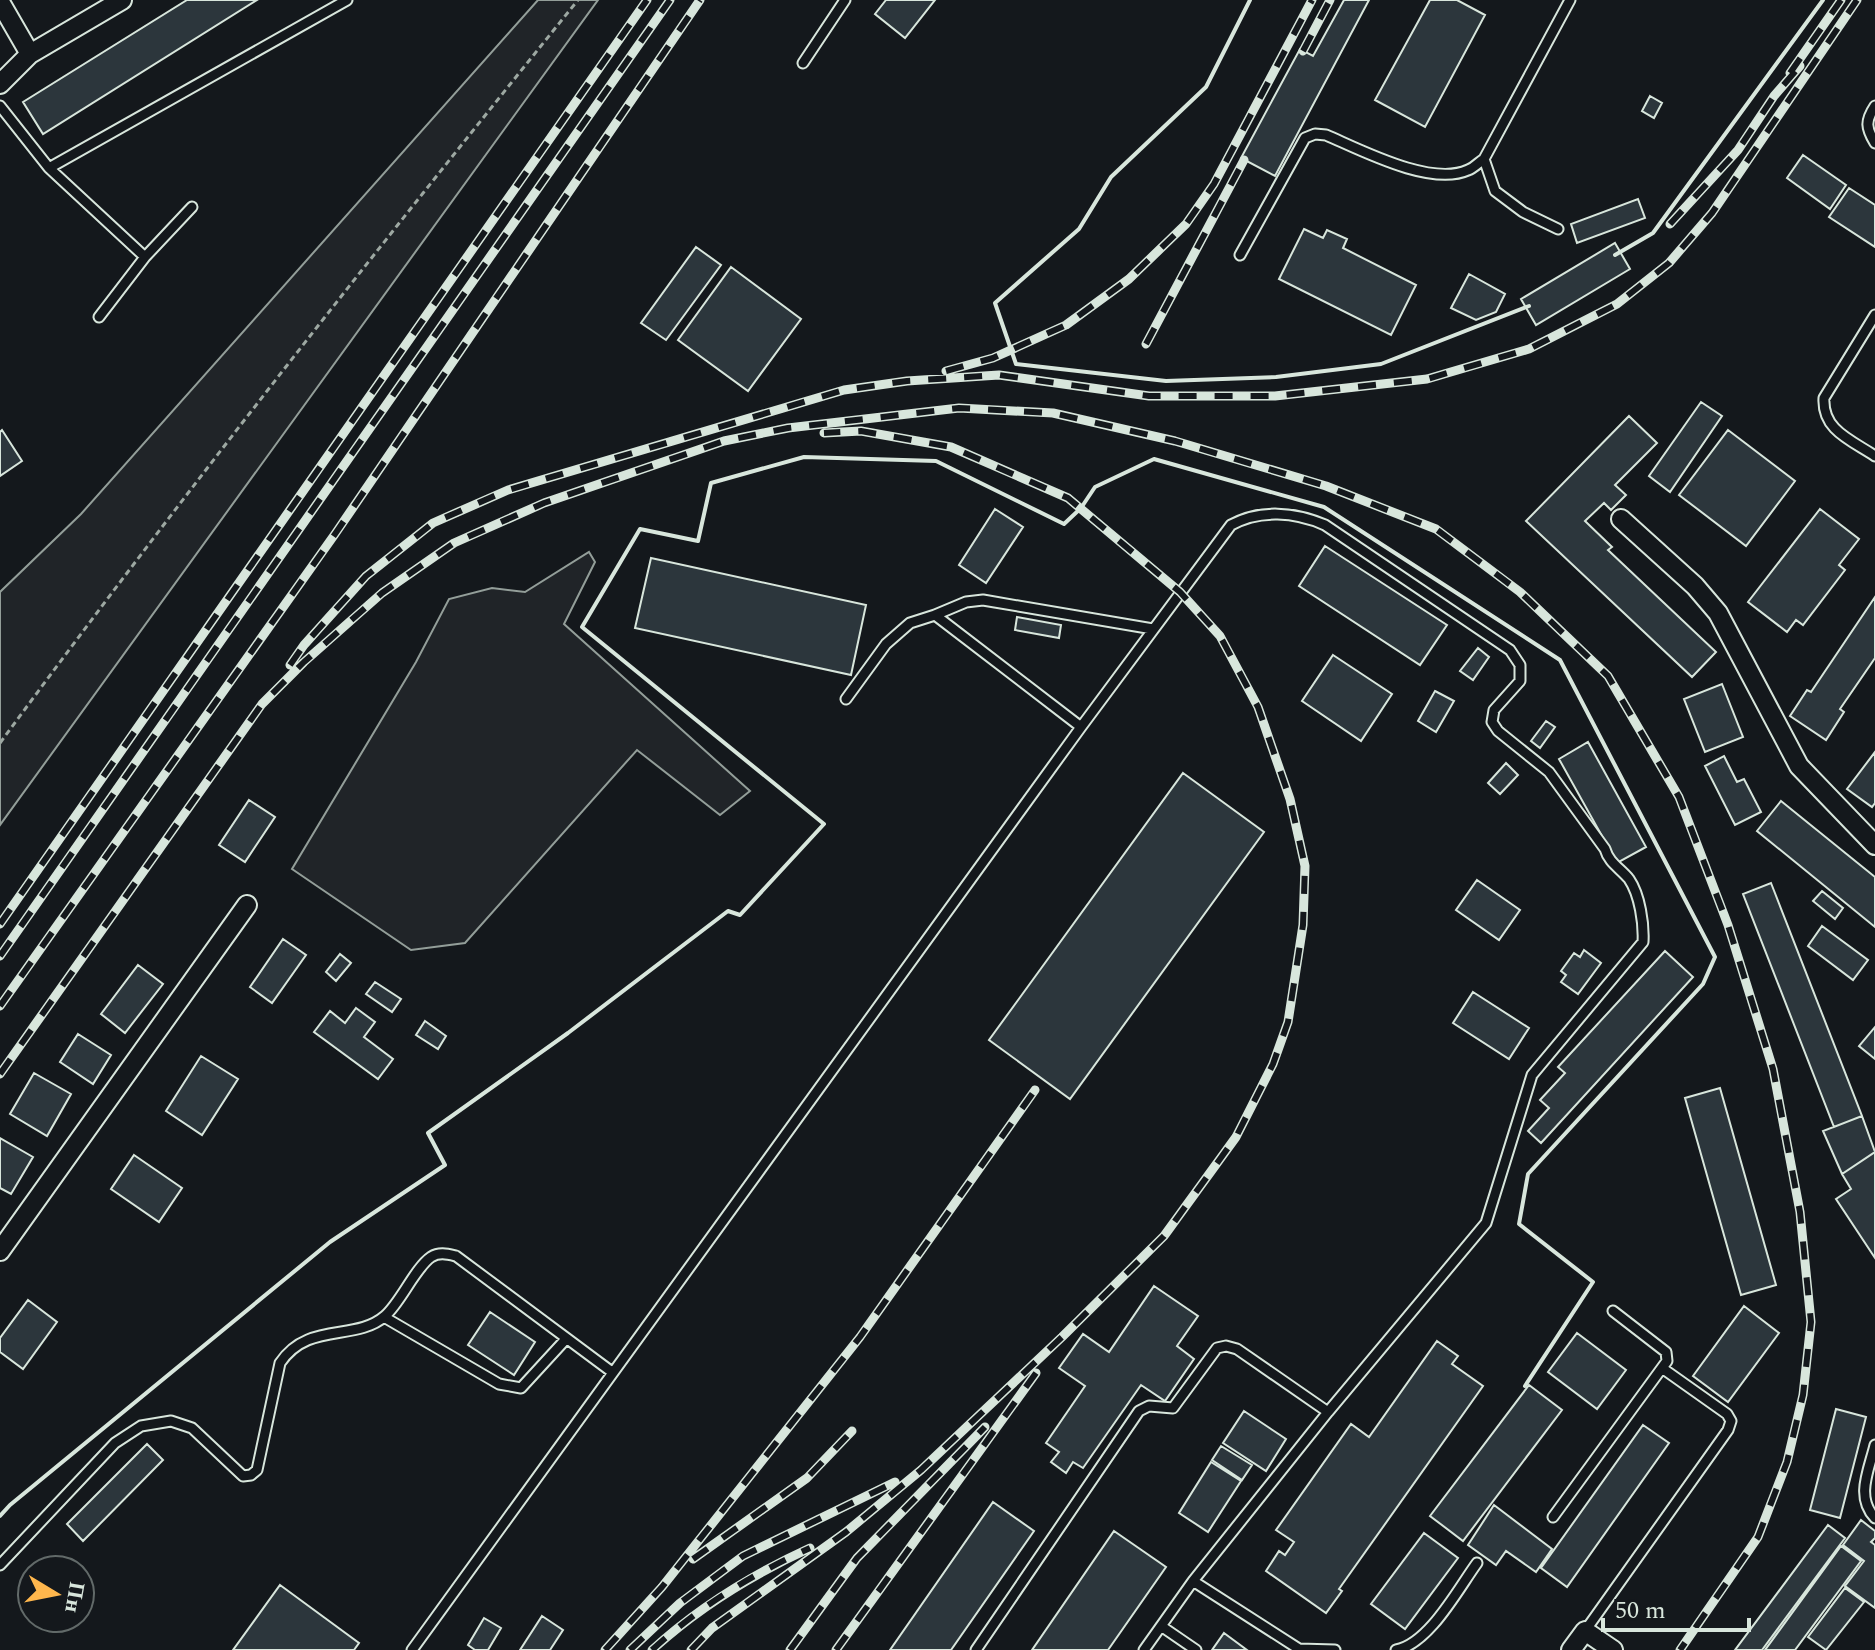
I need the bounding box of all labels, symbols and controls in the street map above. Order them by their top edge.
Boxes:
north arrow [16,1554,96,1634]
text: Пн [55,1579,93,1616]
scale bar [1603,1582,1749,1632]
text: 50 m [1615,1593,1666,1629]

